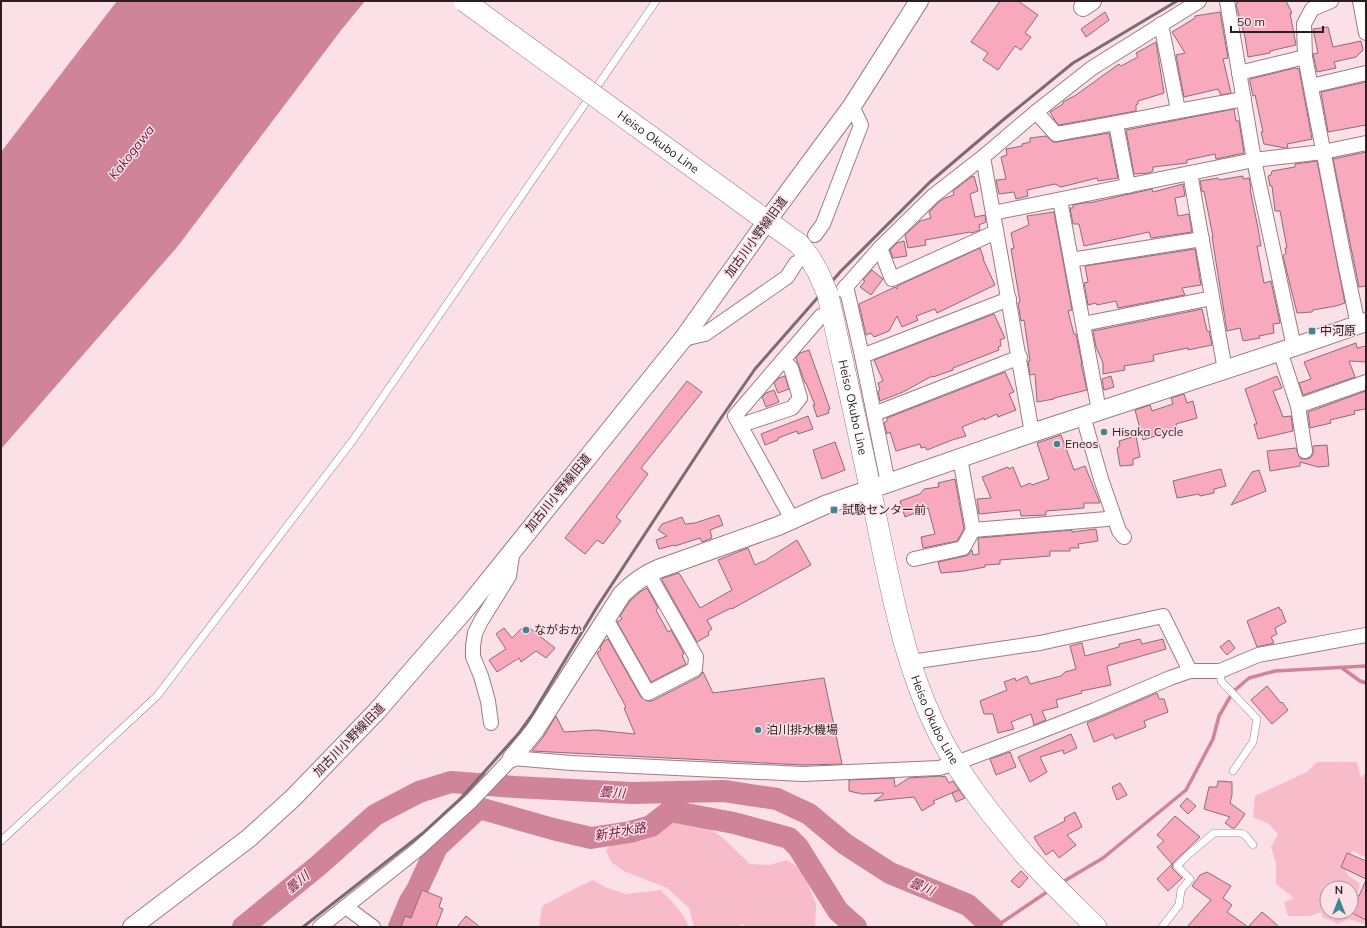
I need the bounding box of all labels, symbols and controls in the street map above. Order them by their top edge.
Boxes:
scale bar [1231,8,1323,34]
text: 50 m [1237,14,1265,29]
street label: Heiso Okubo Line [615,107,702,176]
water label: Kakogawa [105,121,157,182]
street label: 加古川小野線旧道 [721,193,790,280]
place label: 中河原 [1320,323,1356,338]
marker: 中河原 [1307,326,1317,336]
street label: Heiso Okubo Line [835,358,871,456]
place label: Hisaka Cycle [1112,424,1183,439]
marker: Hisaka Cycle [1099,427,1109,437]
place label: Eneos [1065,436,1098,451]
marker: Eneos [1052,439,1062,449]
street label: 加古川小野線旧道 [522,451,594,535]
place label: 試験センター前 [842,502,926,517]
marker: 試験センター前 [829,505,839,515]
place label: ながおか [534,622,582,637]
marker: ながおか [521,625,531,635]
street label: Heiso Okubo Line [908,673,962,767]
street label: 加古川小野線旧道 [310,700,387,779]
place label: 泊川排水機場 [766,722,838,737]
marker: 泊川排水機場 [753,725,763,735]
water label: 曇川 [598,783,628,801]
water label: 新井水路 [593,818,648,843]
water label: 曇川 [282,866,314,896]
water label: 曇川 [907,874,939,899]
north arrow [1319,880,1359,920]
text: N [1335,883,1343,897]

